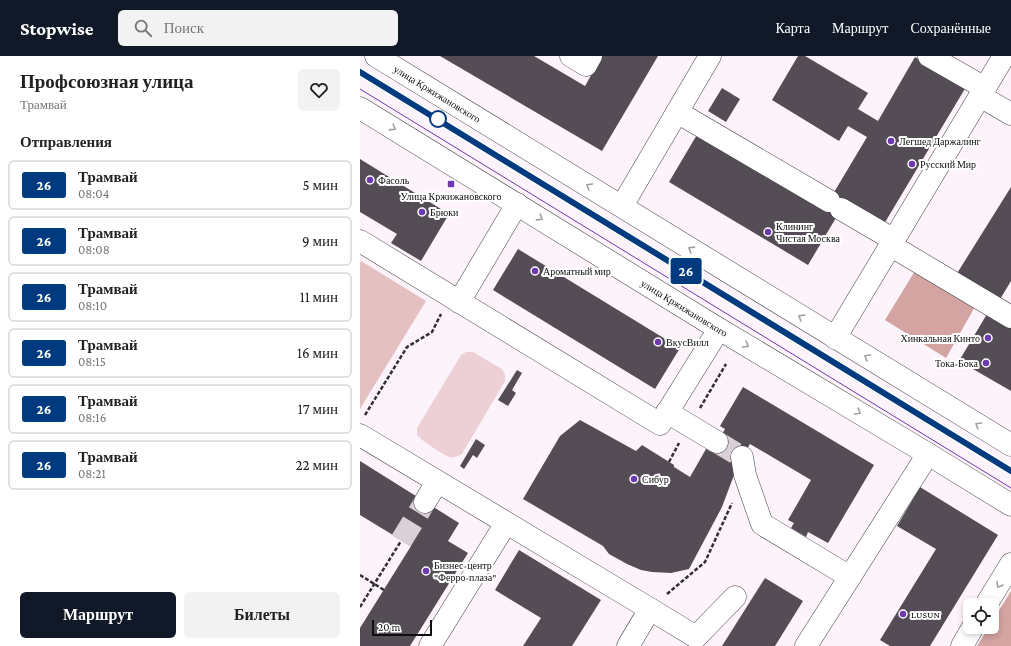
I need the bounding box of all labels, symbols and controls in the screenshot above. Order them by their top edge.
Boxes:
search box [118,10,398,46]
icon: search [132,17,154,39]
text: Stopwise [20,18,94,39]
text: Поиск [164,20,204,36]
text: Карта [775,20,810,36]
text: Маршрут [832,20,888,36]
text: Сохранённые [910,20,991,36]
street label: улица Кржижановского [392,63,483,124]
button: heart [298,69,340,111]
text: Профсоюзная улица [20,71,194,92]
text: Трамвай [20,97,67,112]
unlabelled marker [429,110,447,128]
one-way arrow [389,123,396,131]
text: Отправления [20,134,112,150]
marker: Легшед Даржалинг [886,136,896,146]
place label: Легшед Даржалинг [899,136,981,147]
marker: Русский Мир [907,159,917,169]
place label: Русский Мир [920,159,976,170]
text: Трамвай [78,169,138,185]
marker: Фасоль [365,175,375,185]
place label: Фасоль [378,175,410,186]
text: 26 [37,177,51,193]
text: 5 мин [303,177,338,193]
marker: Улица Кржижановского [446,179,456,189]
one-way arrow [586,183,593,191]
text: 08:04 [78,186,109,201]
place label: Улица Кржижановского [401,191,501,202]
marker: Брюки [417,207,427,217]
place label: Брюки [430,207,459,218]
one-way arrow [536,214,543,221]
place label: Клининг Чистая Москва [776,221,840,244]
text: Трамвай [78,225,138,241]
marker: Клининг Чистая Москва [763,227,773,237]
text: 26 [37,233,51,249]
text: 9 мин [302,233,338,249]
text: 08:08 [78,242,110,257]
one-way arrow [688,246,695,253]
line badge: 26 [668,258,704,284]
text: 26 [679,263,693,279]
marker: Ароматный мир [530,266,540,276]
place label: Ароматный мир [543,266,611,277]
street label: улица Кржижановского [639,277,730,338]
text: Трамвай [78,281,138,297]
text: 26 [37,289,51,305]
text: 11 мин [300,289,338,305]
text: 08:10 [78,298,107,313]
one-way arrow [798,314,805,322]
place label: Хинкальная Кинто [900,333,980,344]
marker: Хинкальная Кинто [983,333,993,343]
text: Трамвай [78,337,138,353]
marker: ВкусВилл [653,337,663,347]
place label: ВкусВилл [666,337,709,348]
one-way arrow [742,341,749,348]
text: 26 [37,345,51,361]
text: 16 мин [297,345,338,361]
text: 08:15 [78,354,106,369]
one-way arrow [864,355,871,362]
place label: Тока-Бока [935,358,979,369]
marker: Тока-Бока [981,358,991,368]
text: Трамвай [78,393,138,409]
text: 26 [37,401,51,417]
text: 17 мин [298,401,338,417]
one-way arrow [853,407,861,414]
text: 08:16 [78,410,106,425]
one-way arrow [975,422,982,430]
text: Трамвай [78,449,138,465]
text: 26 [37,457,51,473]
text: 22 мин [295,457,338,473]
text: 08:21 [78,466,106,481]
marker: Сибур [629,474,639,484]
place label: Сибур [642,474,669,485]
place label: Бизнес-центр "Ферро-плаза" [434,560,496,583]
marker: Бизнес-центр "Ферро-плаза" [421,566,431,576]
one-way arrow [996,581,1003,588]
button: Маршрут [20,592,176,638]
button: Билеты [184,592,340,638]
map controls [963,598,999,634]
button: locate [963,598,999,634]
marker: LUSUN [898,609,908,619]
place label: LUSUN [911,609,941,620]
scale bar [372,618,432,637]
text: 20 m [378,621,400,633]

